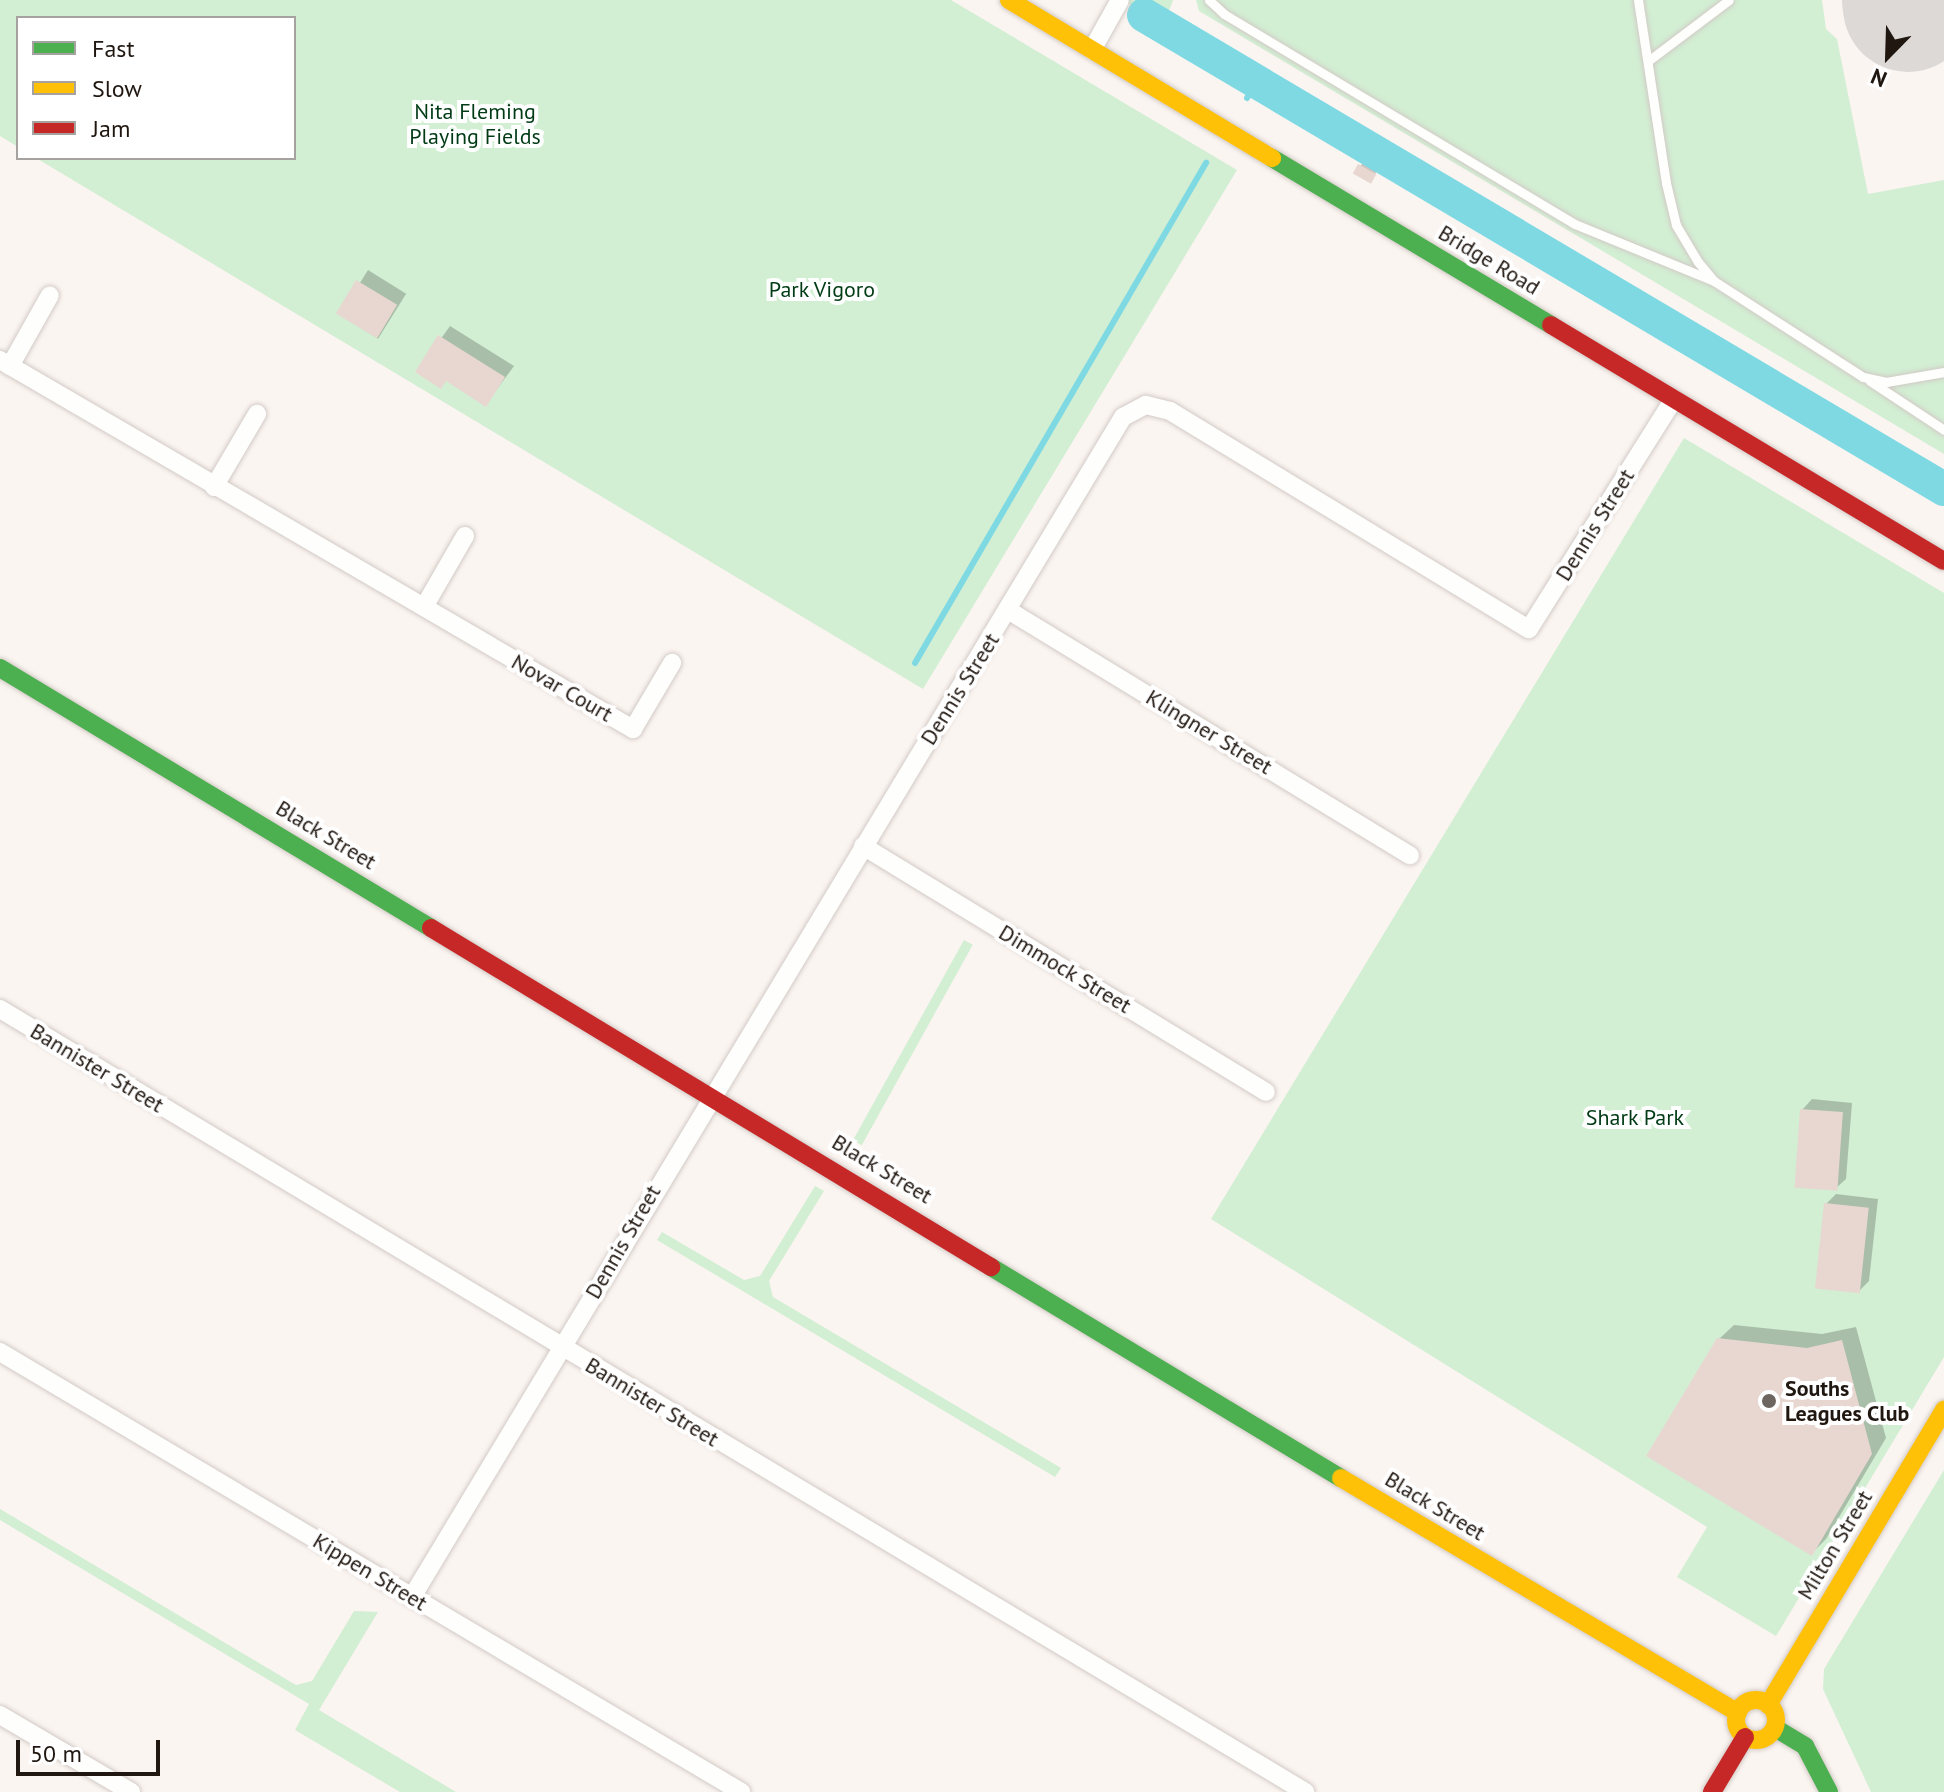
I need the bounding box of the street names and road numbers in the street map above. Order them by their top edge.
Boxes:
street label: Bridge Road [1434,219,1544,301]
street label: Dennis Street [1550,464,1640,586]
street label: Dennis Street [915,628,1005,750]
street label: Novar Court [507,649,617,727]
street label: Klingner Street [1141,684,1277,780]
street label: Black Street [271,795,381,875]
street label: Dimmock Street [994,919,1136,1019]
street label: Bannister Street [26,1018,168,1118]
street label: Black Street [827,1129,937,1209]
street label: Dennis Street [580,1180,666,1304]
street label: Bannister Street [581,1352,723,1452]
street label: Black Street [1380,1466,1490,1546]
street label: Milton Street [1792,1486,1878,1604]
street label: Kippen Street [308,1528,432,1616]

